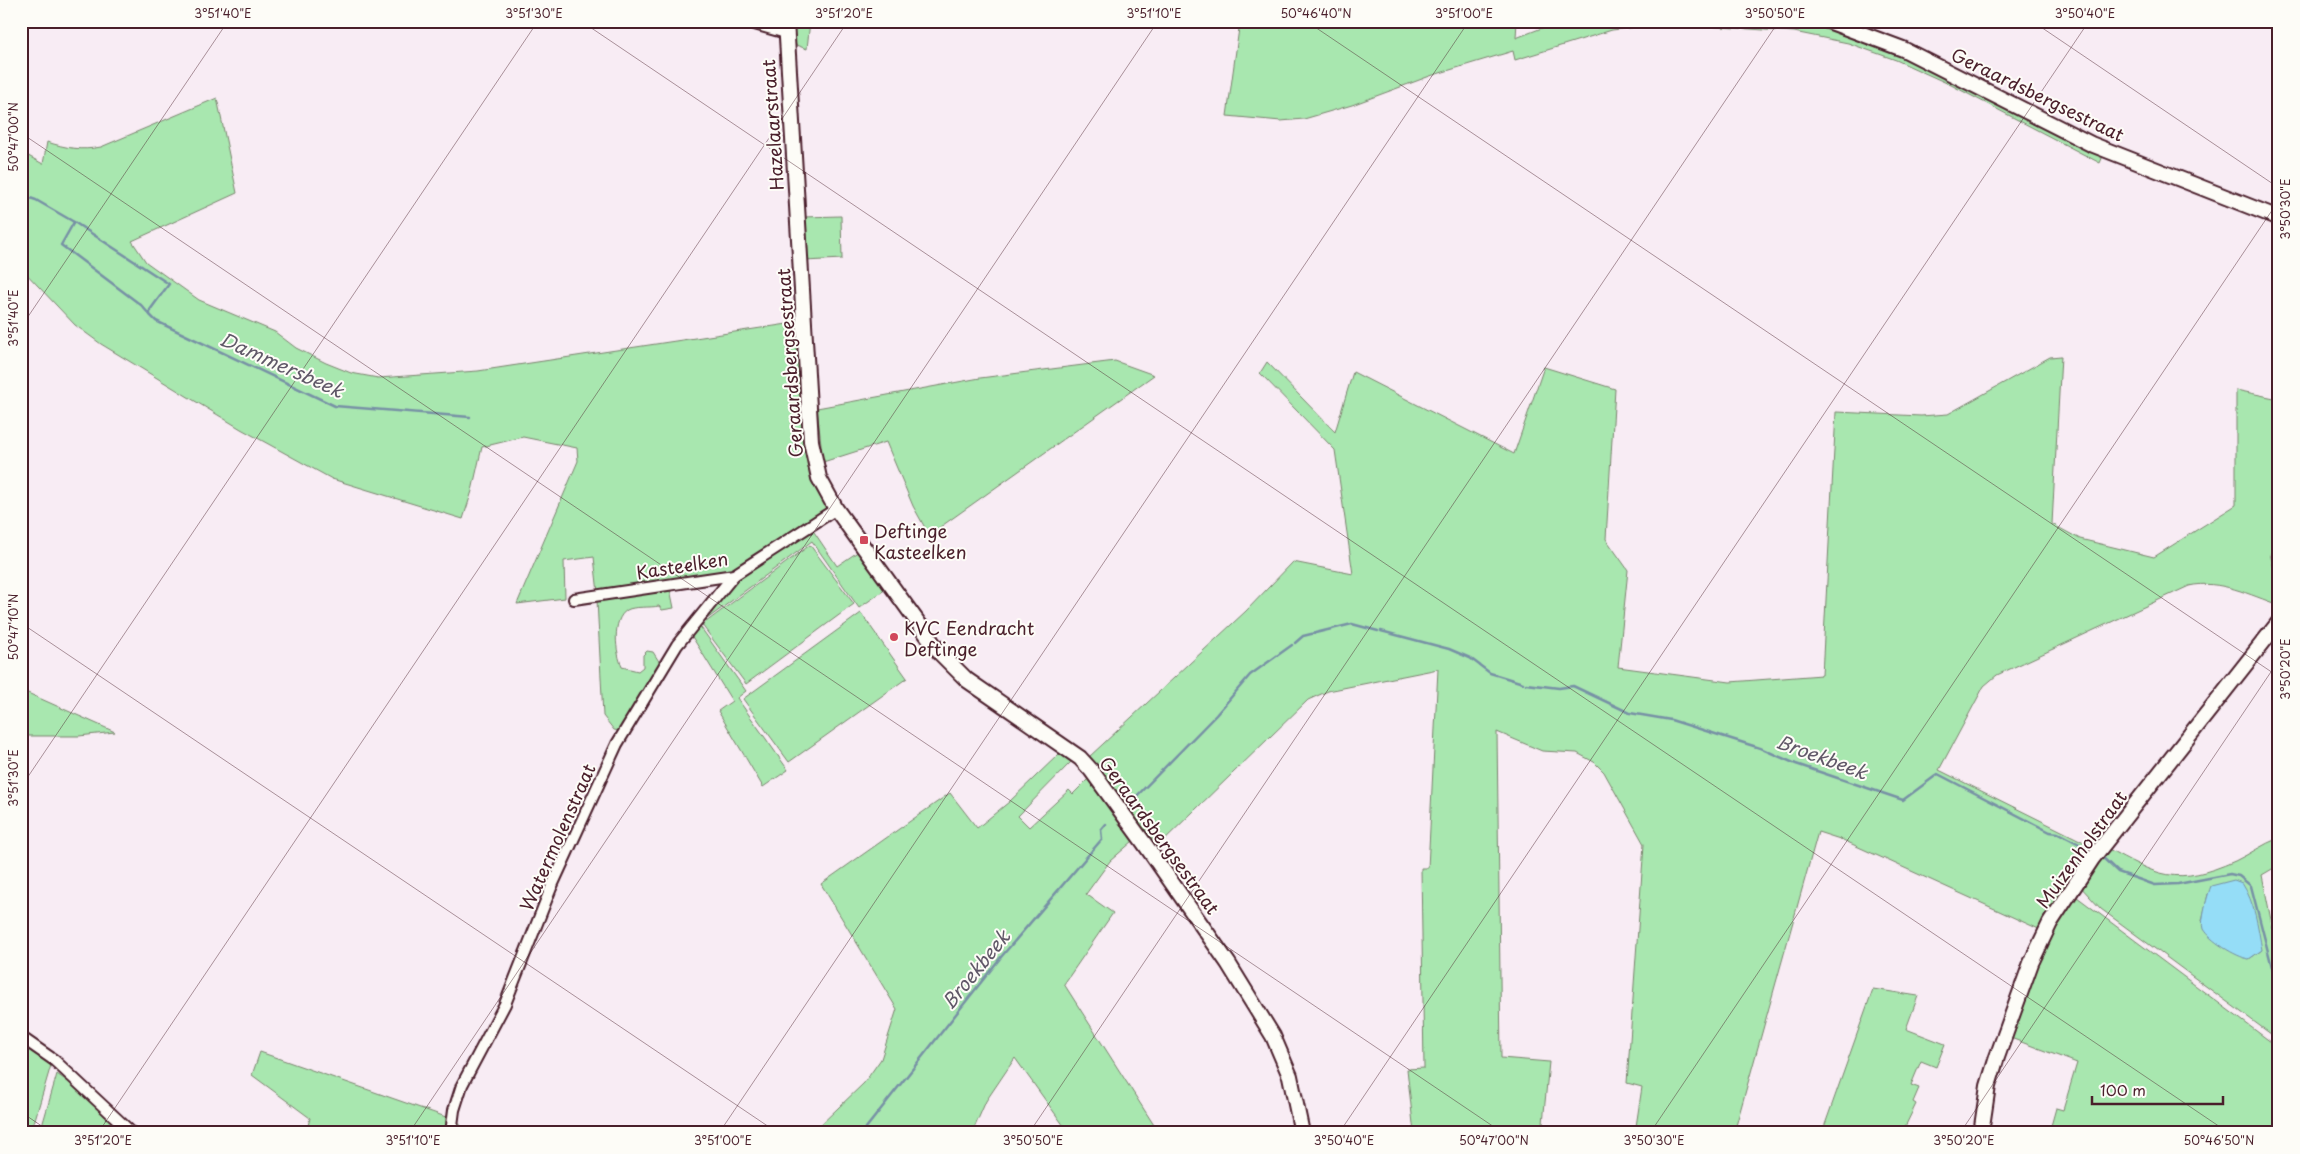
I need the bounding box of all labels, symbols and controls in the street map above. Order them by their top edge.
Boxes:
text: 3°51'40"E [194,4,252,22]
text: 3°51'30"E [505,4,563,22]
text: 3°51'20"E [815,4,873,22]
text: 3°51'10"E [1127,4,1181,22]
text: 50°46'40"N [1280,4,1352,22]
text: 3°51'00"E [1435,4,1493,22]
text: 3°50'50"E [1745,4,1805,22]
text: 3°50'40"E [2055,4,2115,22]
street label: Geraardsbergsestraat [1947,40,2129,148]
street label: Hazelaarstraat [754,59,790,191]
text: 50°47'00"N [4,102,22,172]
text: 3°50'30"E [2276,179,2294,239]
street label: Geraardsbergsestraat [769,267,809,459]
text: 3°51'40"E [4,289,22,347]
water label: Dammersbeek [216,324,350,404]
place label: Deftinge Kasteelken [874,517,966,565]
marker: Deftinge Kasteelken [858,534,870,546]
street label: Kasteelken [634,544,730,586]
text: 50°47'10"N [4,594,22,660]
place label: KVC Eendracht Deftinge [904,614,1035,662]
marker: KVC Eendracht Deftinge [888,631,900,643]
text: 3°50'20"E [2276,638,2294,700]
water label: Broekbeek [1772,727,1873,786]
text: 3°51'30"E [4,749,22,807]
street label: Geraardsbergsestraat [1093,750,1227,920]
street label: Watermolenstraat [512,759,602,915]
street label: Muizenholstraat [2029,785,2133,913]
water label: Broekbeek [934,922,1017,1015]
scale bar [2092,1074,2224,1106]
text: 100 m [2100,1078,2146,1101]
text: 3°51'20"E [74,1131,132,1149]
text: 3°51'10"E [386,1131,440,1149]
text: 3°51'00"E [694,1131,752,1149]
text: 3°50'50"E [1003,1131,1063,1149]
text: 3°50'40"E [1314,1131,1374,1149]
text: 50°47'00"N [1459,1131,1529,1149]
text: 3°50'30"E [1624,1131,1684,1149]
text: 3°50'20"E [1933,1131,1995,1149]
text: 50°46'50"N [2184,1131,2254,1149]

